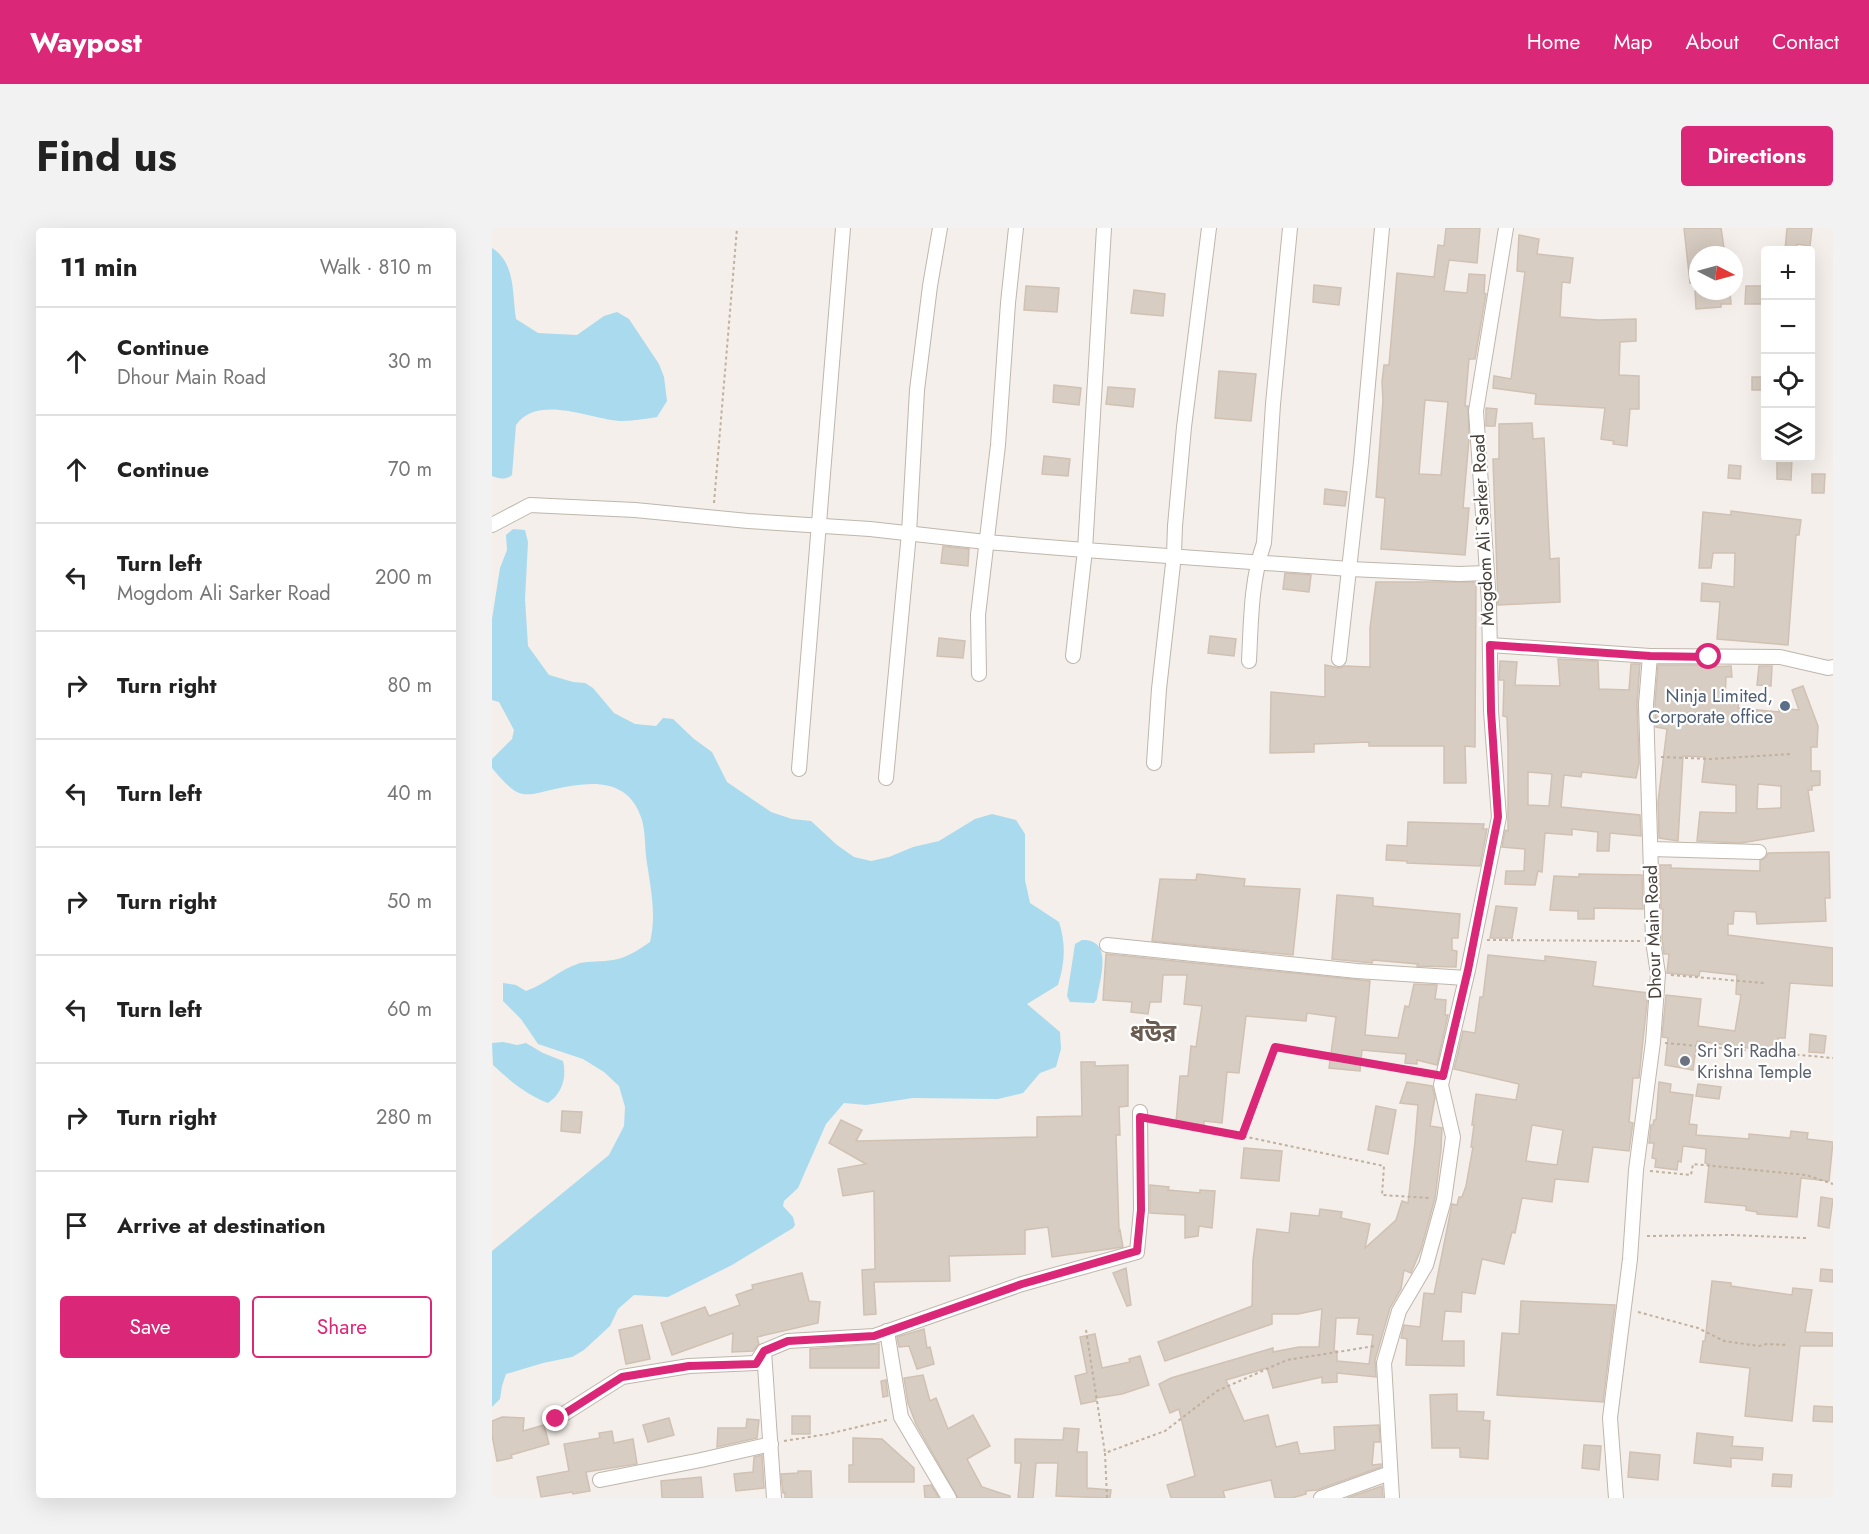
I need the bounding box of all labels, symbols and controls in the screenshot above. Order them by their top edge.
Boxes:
text: Waypost [30,22,142,63]
text: Home [1527,27,1580,57]
text: Map [1613,27,1653,57]
text: About [1686,27,1739,57]
text: Contact [1772,27,1839,57]
text: Find us [36,126,177,187]
button: Directions [1681,126,1833,186]
north arrow [1689,246,1743,300]
map controls [1761,246,1815,462]
button: + [1761,246,1815,300]
text: 11 min [60,248,138,286]
text: Walk · 810 m [320,253,432,282]
button: − [1761,300,1815,354]
text: Continue [117,331,209,363]
icon: ahead [60,345,93,378]
text: 30 m [387,347,432,376]
button: locate [1761,354,1815,408]
text: Dhour Main Road [117,363,266,392]
button: layers [1761,408,1815,462]
street label: Mogdom Ali Sarker Road [1465,433,1501,627]
icon: ahead [60,453,93,486]
text: Continue [117,453,209,485]
text: 70 m [388,455,432,484]
text: Turn left [117,547,202,579]
icon: left [60,561,93,594]
text: 200 m [375,563,432,592]
text: Mogdom Ali Sarker Road [117,579,331,608]
route start [1695,643,1721,669]
icon: right [60,669,93,702]
text: Turn right [117,669,217,701]
text: 80 m [387,671,432,700]
place label: Ninja Limited, Corporate office [1648,683,1773,730]
marker: Ninja Limited, Corporate office [1778,699,1792,713]
icon: left [60,777,93,810]
text: Turn left [117,777,202,809]
text: 40 m [387,779,432,808]
street label: Dhour Main Road [1638,865,1668,999]
icon: right [60,885,93,918]
text: Turn right [117,885,217,917]
text: 50 m [387,887,432,916]
icon: left [60,993,93,1026]
text: Turn left [117,993,202,1025]
text: 60 m [387,995,432,1024]
district label: ধউর [1130,1015,1177,1050]
place label: Sri Sri Radha Krishna Temple [1697,1038,1812,1085]
marker: Sri Sri Radha Krishna Temple [1678,1054,1692,1068]
icon: right [60,1101,93,1134]
text: Turn right [117,1101,217,1133]
text: 280 m [376,1103,432,1132]
icon: arrive [60,1209,93,1242]
text: Arrive at destination [117,1209,326,1241]
button: Save [60,1296,240,1358]
button: Share [252,1296,432,1358]
route end [542,1405,568,1431]

